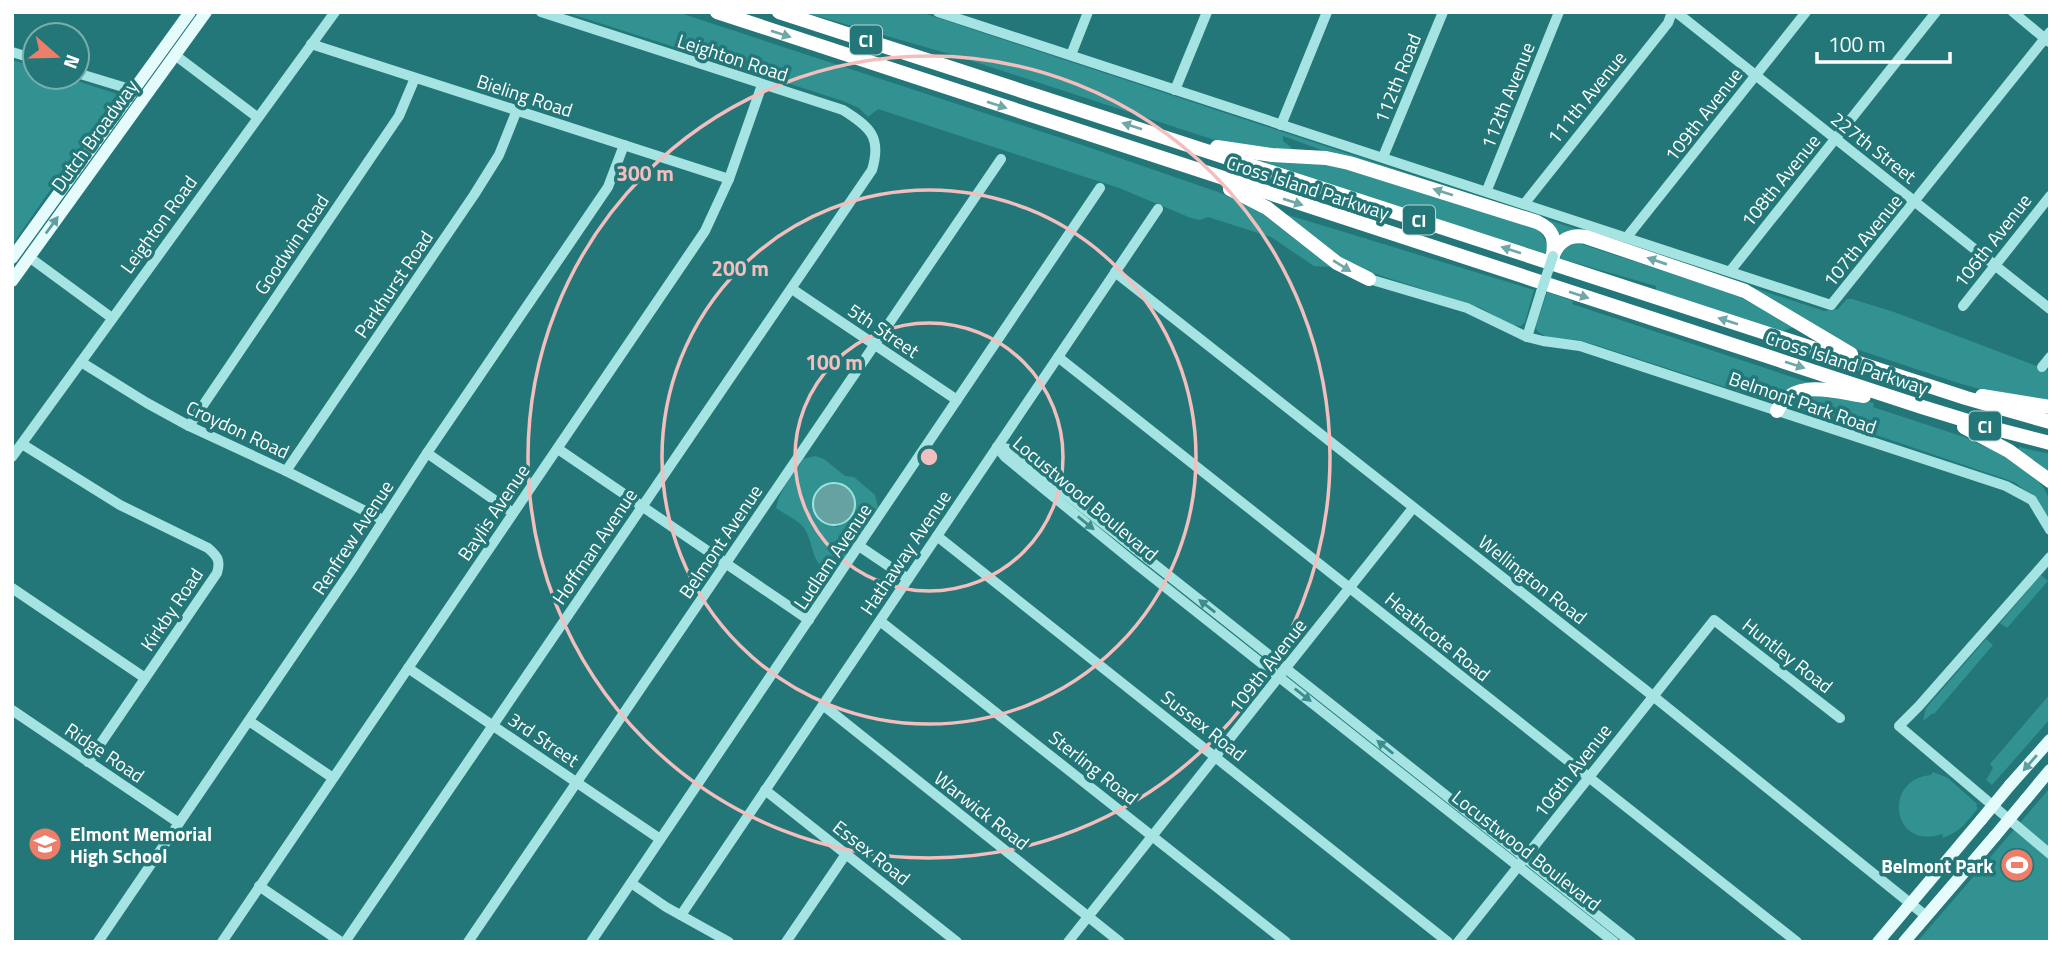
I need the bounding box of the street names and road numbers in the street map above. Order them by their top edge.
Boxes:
street label: Leighton Road [674,25,792,89]
road number: CI [850,26,882,55]
street label: 112th Road [1366,29,1428,127]
street label: 112th Avenue [1473,37,1541,153]
street label: 111th Avenue [1539,44,1633,150]
street label: 109th Avenue [1657,61,1749,167]
street label: Bieling Road [473,66,577,124]
street label: Dutch Broadway [43,73,145,197]
street label: 227th Street [1825,104,1923,190]
street label: 108th Avenue [1733,127,1827,233]
street label: Cross Island Parkway [1223,147,1393,227]
street label: Leighton Road [112,169,204,279]
street label: 107th Avenue [1815,187,1909,293]
street label: 106th Avenue [1946,187,2038,293]
street label: Goodwin Road [247,188,335,300]
road number: CI [1403,205,1435,234]
street label: Parkhurst Road [346,224,440,344]
street label: 5th Street [842,295,926,365]
street label: Cross Island Parkway [1762,322,1932,402]
street label: Belmont Park Road [1725,363,1881,441]
street label: Croydon Road [182,392,294,466]
road number: CI [1969,412,2001,440]
street label: Locustwood Boulevard [1007,428,1165,568]
street label: Baylis Avenue [450,458,536,566]
street label: Renfrew Avenue [304,474,400,600]
street label: Belmont Avenue [671,478,769,604]
street label: Hoffman Avenue [544,482,644,610]
street label: Hathaway Avenue [852,484,958,620]
street label: Ludlam Avenue [786,497,878,615]
street label: Wellington Road [1472,527,1594,631]
street label: Kirkby Road [132,562,210,656]
street label: Heathcote Road [1379,584,1497,688]
street label: Huntley Road [1737,610,1839,700]
street label: 109th Avenue [1221,612,1313,718]
street label: Sussex Road [1155,682,1253,768]
street label: 3rd Street [503,705,586,774]
street label: Ridge Road [59,715,151,789]
street label: 106th Avenue [1526,717,1618,823]
street label: Sterling Road [1043,723,1145,811]
street label: Warwick Road [928,763,1036,857]
street label: Locustwood Boulevard [1446,783,1608,917]
street label: Essex Road [827,812,917,892]

